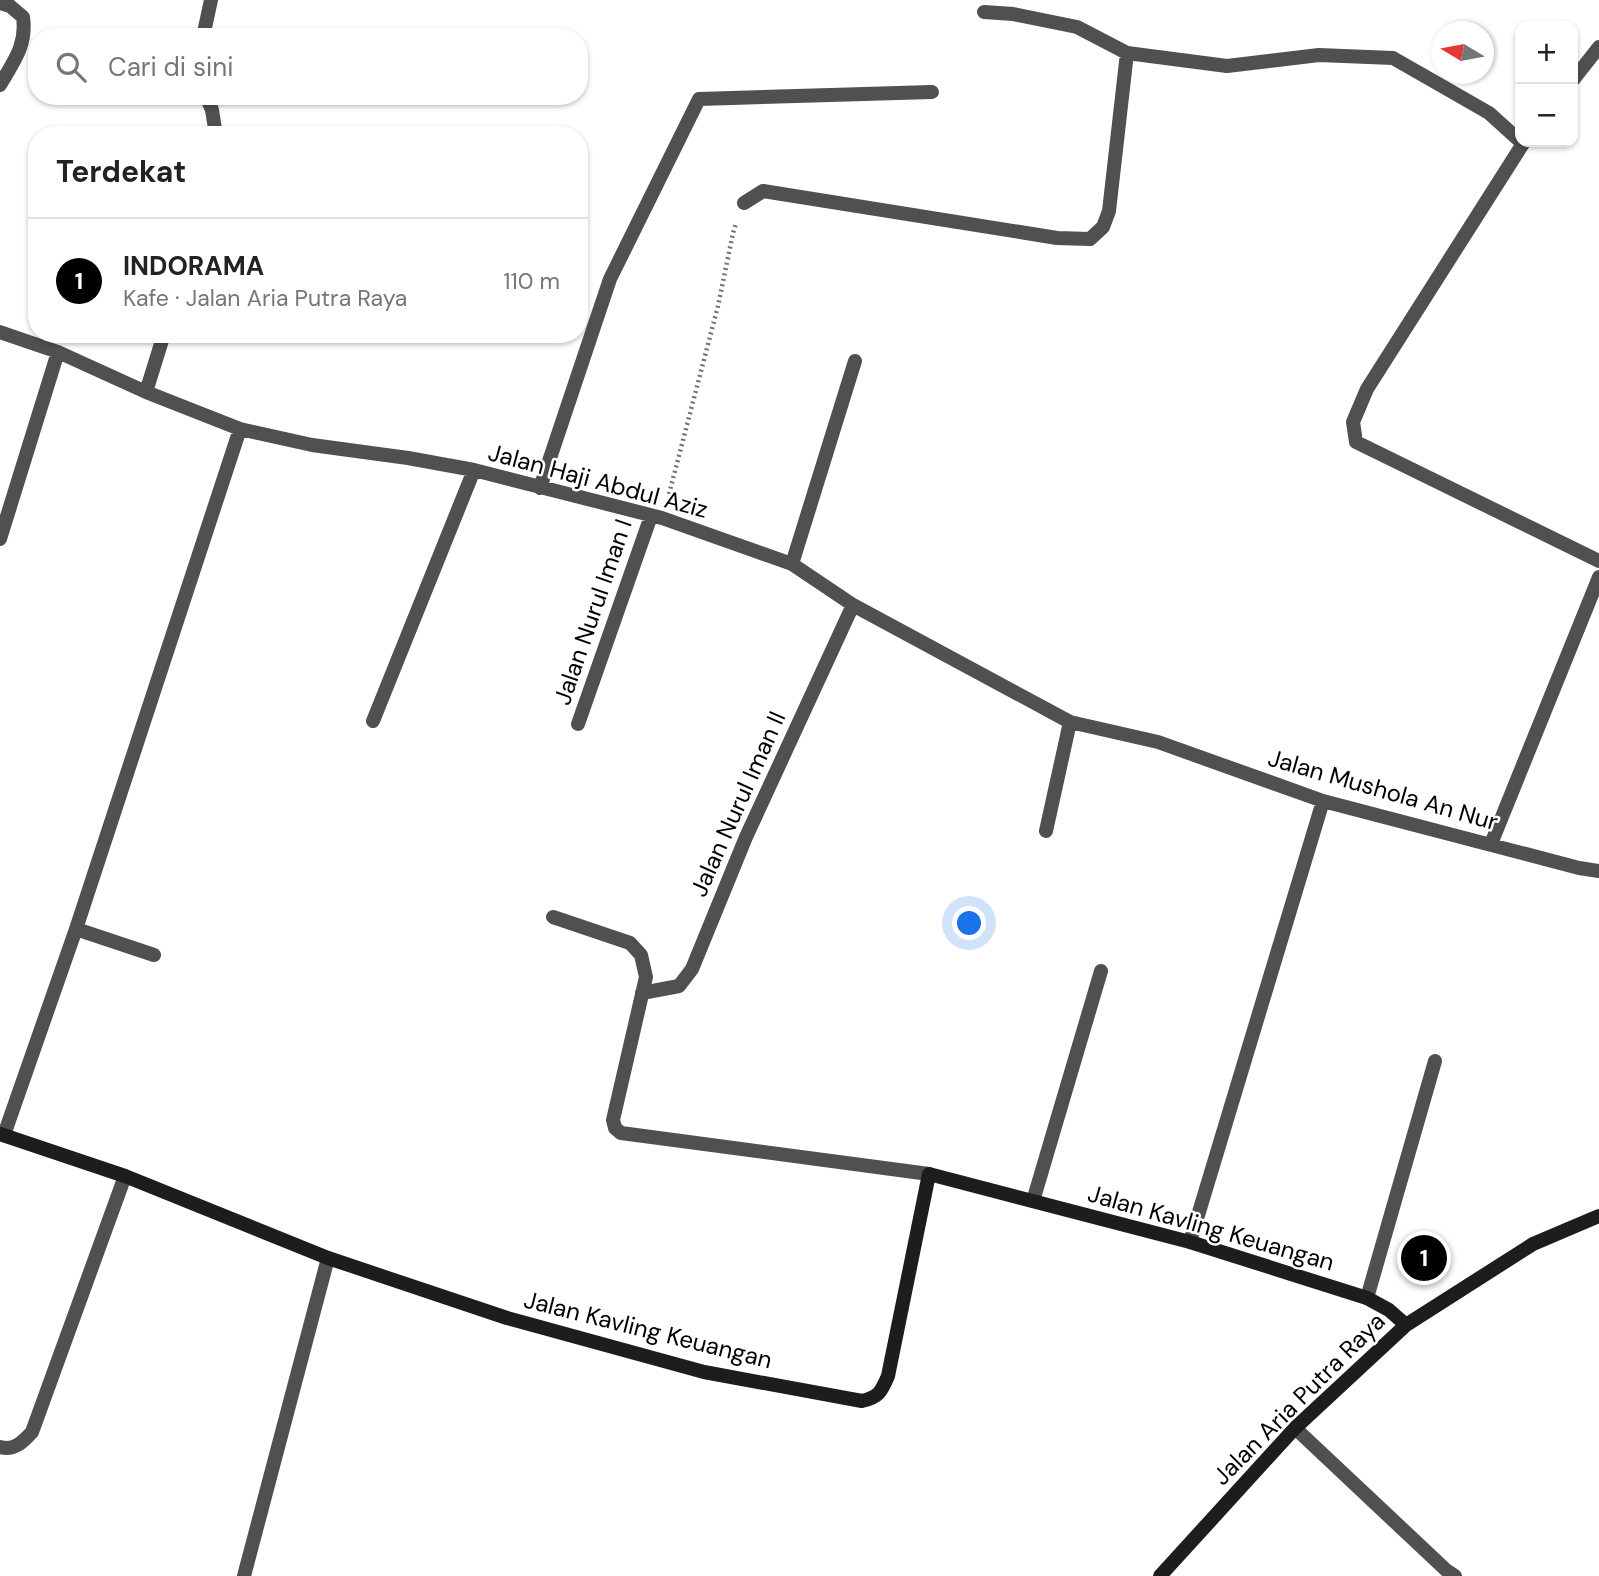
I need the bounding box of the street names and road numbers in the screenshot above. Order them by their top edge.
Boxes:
street label: Jalan Haji Abdul Aziz [485,436,711,525]
street label: Jalan Nurul Iman I [546,515,639,709]
street label: Jalan Nurul Iman II [683,706,792,901]
street label: Jalan Mushola An Nur [1265,742,1502,837]
street label: Jalan Kavling Keuangan [1084,1178,1338,1278]
street label: Jalan Kavling Keuangan [521,1284,775,1375]
street label: Jalan Aria Putra Raya [1206,1306,1391,1491]

